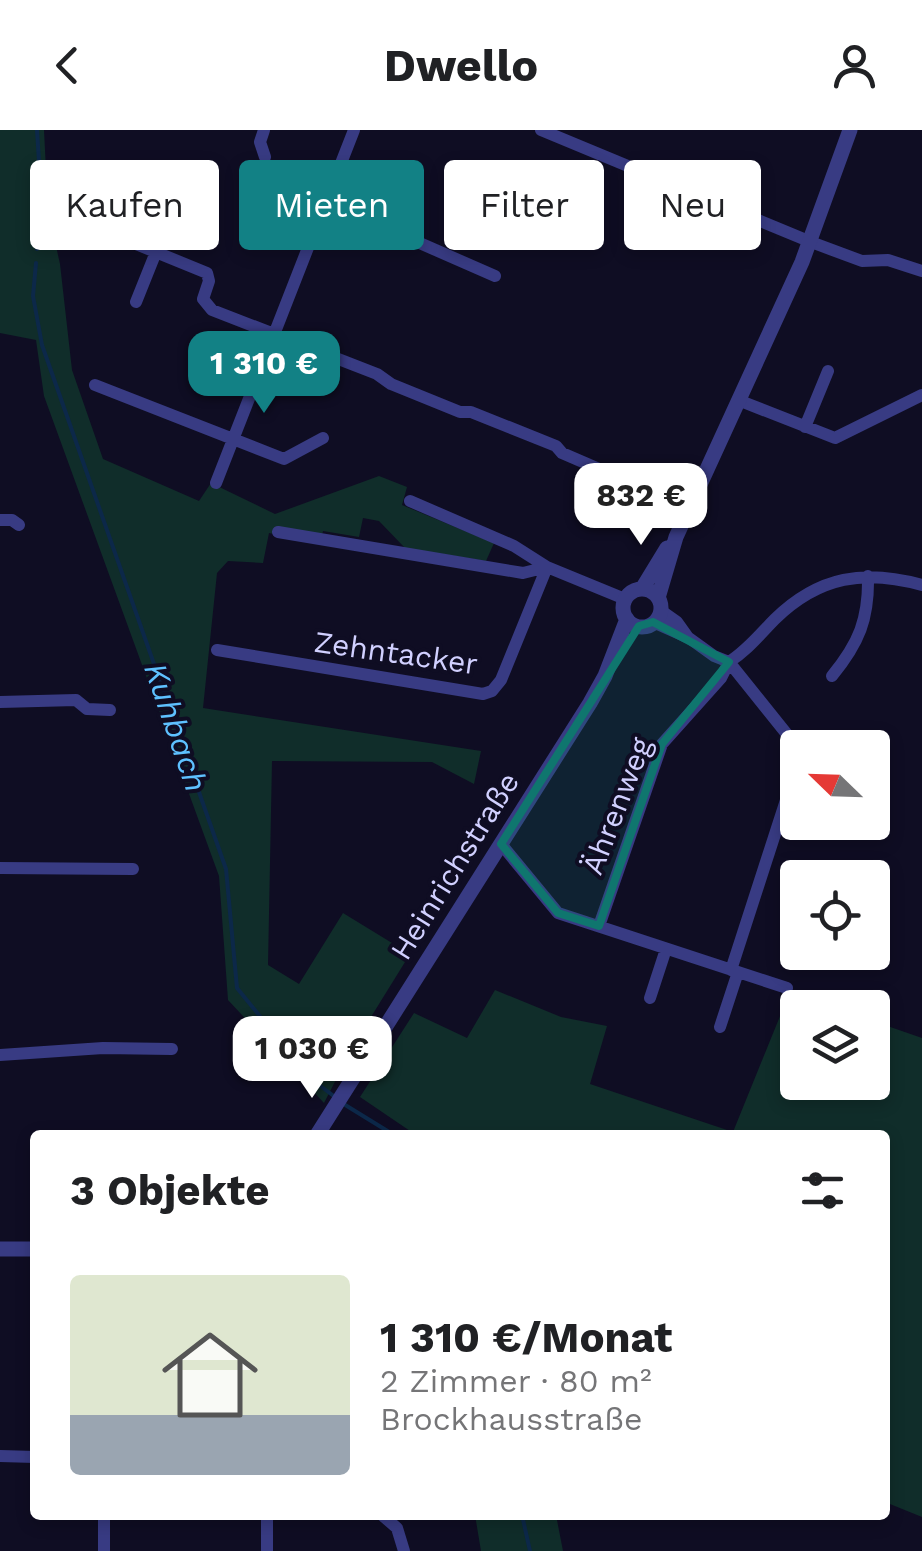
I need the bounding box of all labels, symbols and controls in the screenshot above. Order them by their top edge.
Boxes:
icon: back [40,38,95,93]
icon: person [827,38,882,93]
text: Dwello [384,39,538,92]
chip: Kaufen [30,160,219,250]
chip: Mieten [239,160,424,250]
chip: Filter [444,160,604,250]
chip: Neu [624,160,761,250]
pin: 1 310 € [172,331,356,416]
text: 1 310 € [210,344,318,382]
pin: 832 € [571,463,711,548]
text: 832 € [596,476,686,514]
street label: Zehntacker [312,624,480,681]
water label: Kuhbach [136,658,216,796]
north arrow [780,730,890,840]
map controls [780,730,890,1100]
street label: Ährenweg [574,732,659,879]
street label: Heinrichstraße [383,766,526,966]
button: locate [780,860,890,970]
button: layers [780,990,890,1100]
pin: 1 030 € [220,1016,404,1101]
text: 1 030 € [255,1029,369,1067]
icon: filters [795,1163,850,1218]
text: 3 Objekte [70,1166,269,1215]
text: 1 310 €/Monat [380,1313,672,1362]
icon: home [150,1315,270,1435]
text: 2 Zimmer · 80 m² [380,1362,652,1400]
text: Brockhausstraße [380,1400,642,1438]

